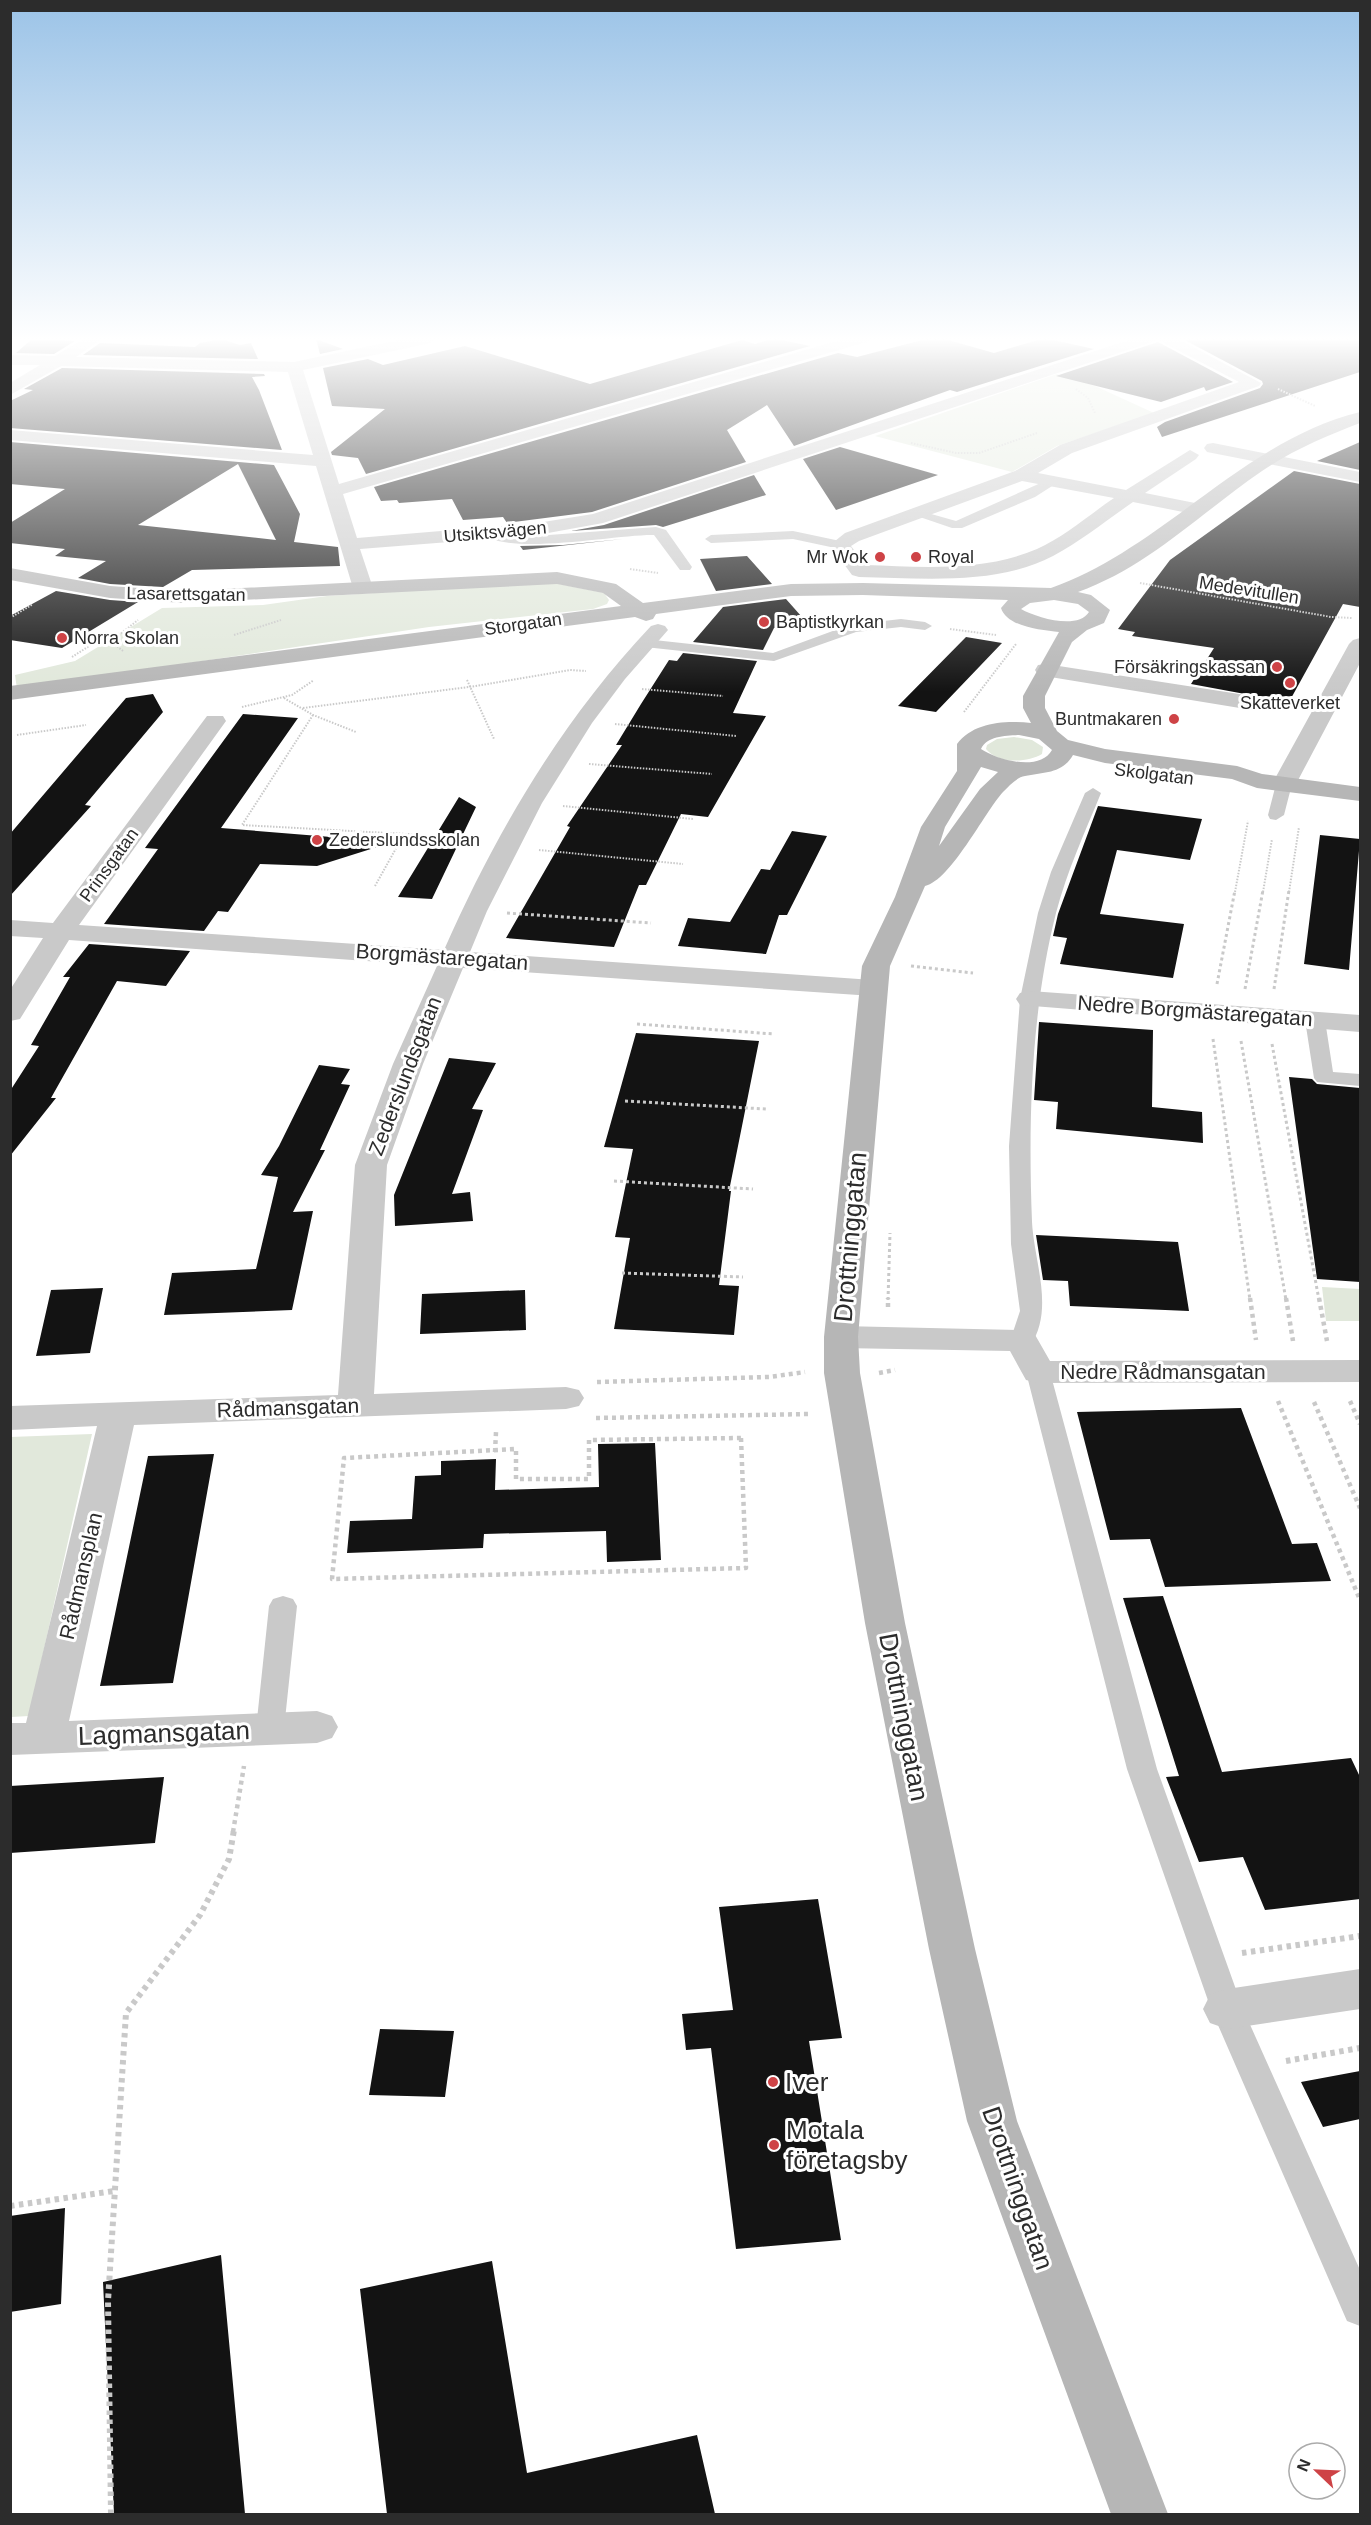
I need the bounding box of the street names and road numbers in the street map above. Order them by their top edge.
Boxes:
street label: Utsiktsvägen [443,518,547,546]
street label: Medevitullen [1198,572,1300,608]
street label: Lasarettsgatan [126,583,246,605]
street label: Storgatan [483,609,563,639]
street label: Skolgatan [1113,759,1195,789]
street label: Prinsgatan [76,824,142,906]
street label: Borgmästaregatan [355,939,529,974]
street label: Nedre Borgmästaregatan [1077,991,1313,1030]
street label: Zederslundsgatan [364,993,445,1158]
street label: Drottninggatan [828,1151,872,1323]
street label: Nedre Rådmansgatan [1060,1360,1266,1383]
street label: Rådmansgatan [216,1394,360,1421]
street label: Rådmansplan [55,1510,106,1642]
street label: Drottninggatan [873,1630,935,1804]
street label: Lagmansgatan [78,1715,250,1751]
street label: Drottninggatan [976,2102,1060,2274]

